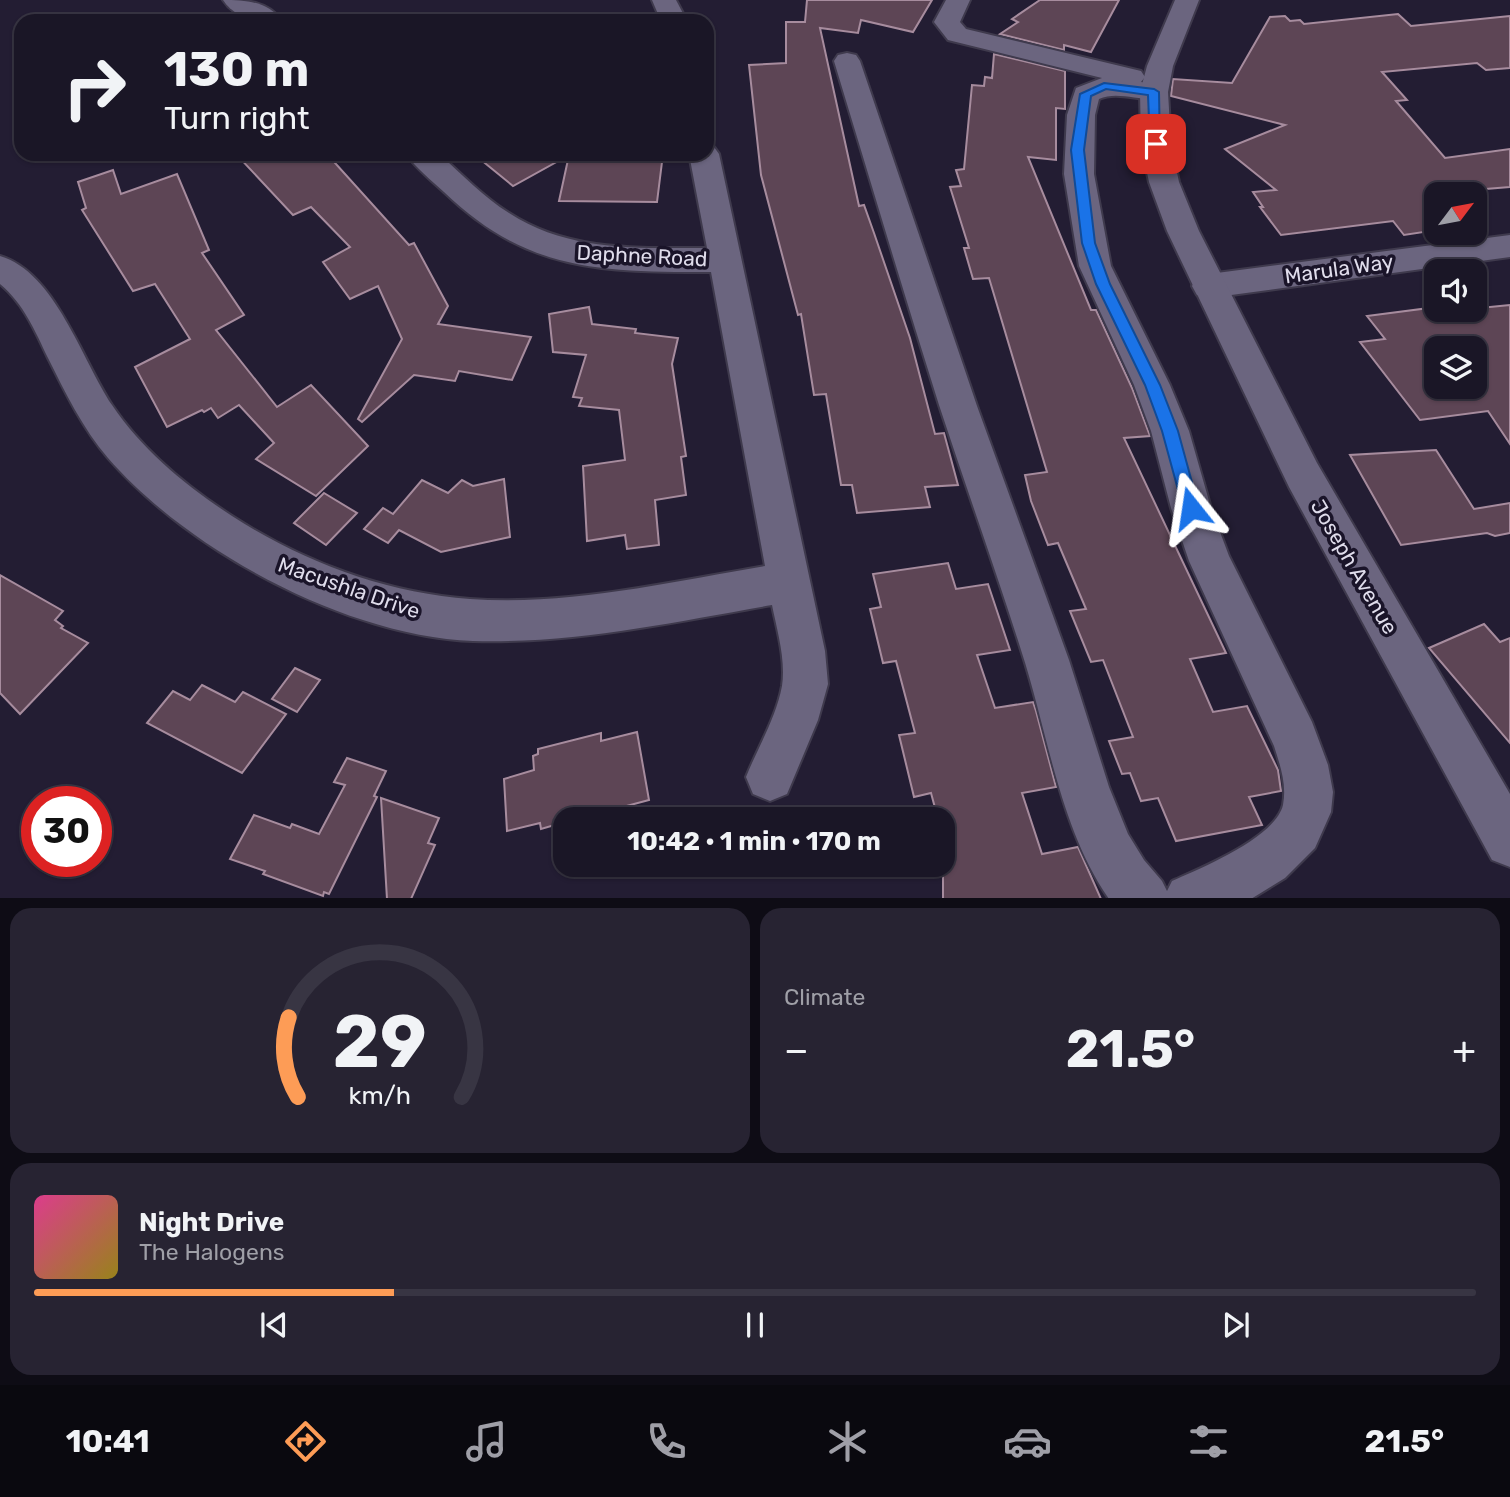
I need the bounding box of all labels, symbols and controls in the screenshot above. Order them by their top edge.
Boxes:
text: 130 m [164,40,309,98]
icon: right [49,42,140,133]
text: Turn right [164,99,309,137]
pin [1126,114,1186,174]
icon: arrive [1137,125,1175,163]
north arrow [1424,182,1488,245]
map controls [1424,182,1487,399]
street label: Daphne Road [576,240,708,271]
street label: Marula Way [1283,248,1395,289]
button: sound [1424,259,1487,322]
button: layers [1424,336,1487,399]
position arrow [1154,471,1228,545]
street label: Joseph Avenue [1306,495,1403,639]
street label: Macushla Drive [275,552,423,623]
speed limit sign: 30 [21,786,112,877]
text: 10:42 · 1 min · 170 m [627,826,881,857]
text: Climate [784,983,865,1011]
text: 29 [333,999,427,1085]
text: 21.5° [1066,1018,1195,1080]
text: − [784,1027,809,1073]
text: + [1452,1027,1476,1073]
text: km/h [349,1080,411,1109]
text: Night Drive [139,1207,284,1238]
text: The Halogens [139,1238,285,1266]
icon: previous [255,1306,293,1344]
icon: pause [736,1306,774,1344]
icon: next [1217,1306,1255,1344]
icon: directions [281,1417,330,1466]
icon: music [462,1417,511,1466]
icon: phone [642,1417,691,1466]
icon: climate [823,1417,872,1466]
icon: car [1003,1417,1052,1466]
icon: filters [1184,1417,1233,1466]
text: 10:41 [66,1422,150,1460]
text: 21.5° [1365,1422,1444,1460]

